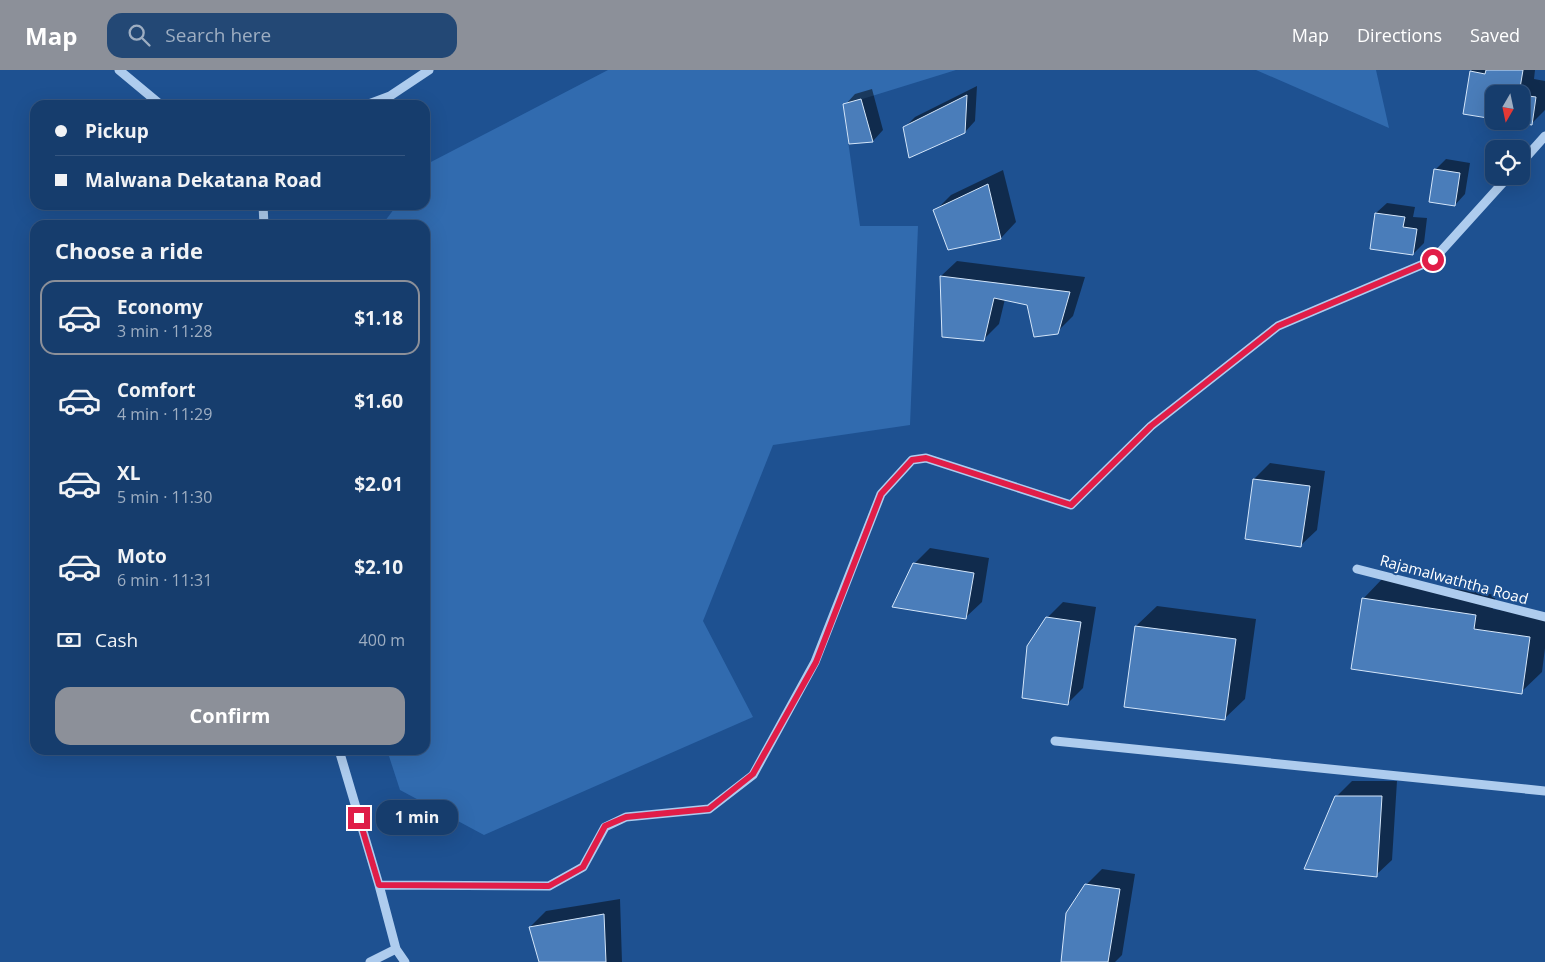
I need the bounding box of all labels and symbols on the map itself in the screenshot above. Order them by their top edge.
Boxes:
north arrow [1485,85,1530,130]
route start [1422,249,1444,271]
street label: Rajamalwaththa Road [1378,550,1531,608]
callout: 1 min [376,800,459,836]
route end [348,807,370,829]

